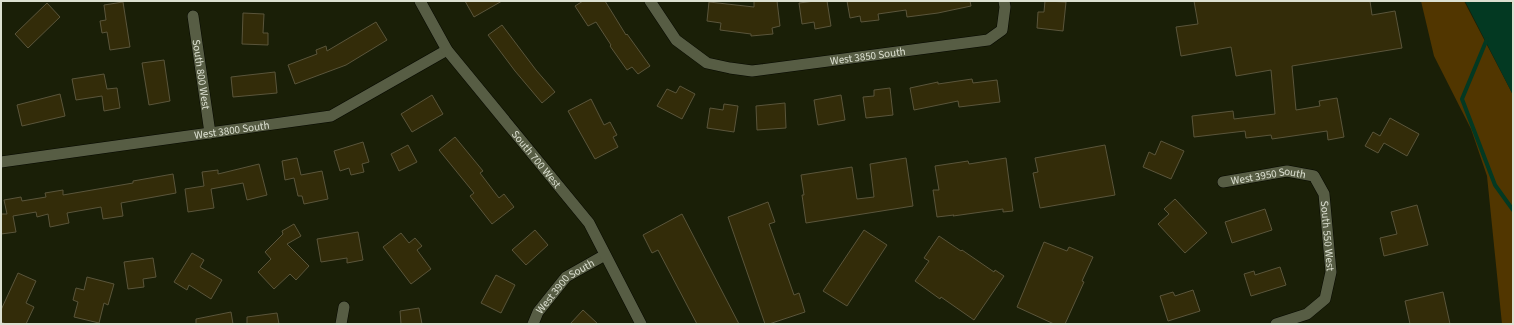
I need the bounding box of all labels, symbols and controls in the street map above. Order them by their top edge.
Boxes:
street label: South 800 West [189,38,214,111]
street label: West 3850 South [829,43,906,68]
street label: West 3800 South [193,117,270,143]
street label: South 700 West [508,127,565,191]
street label: West 3950 South [1230,163,1307,188]
street label: South 550 West [1317,200,1338,272]
street label: West 3900 South [532,255,597,317]

